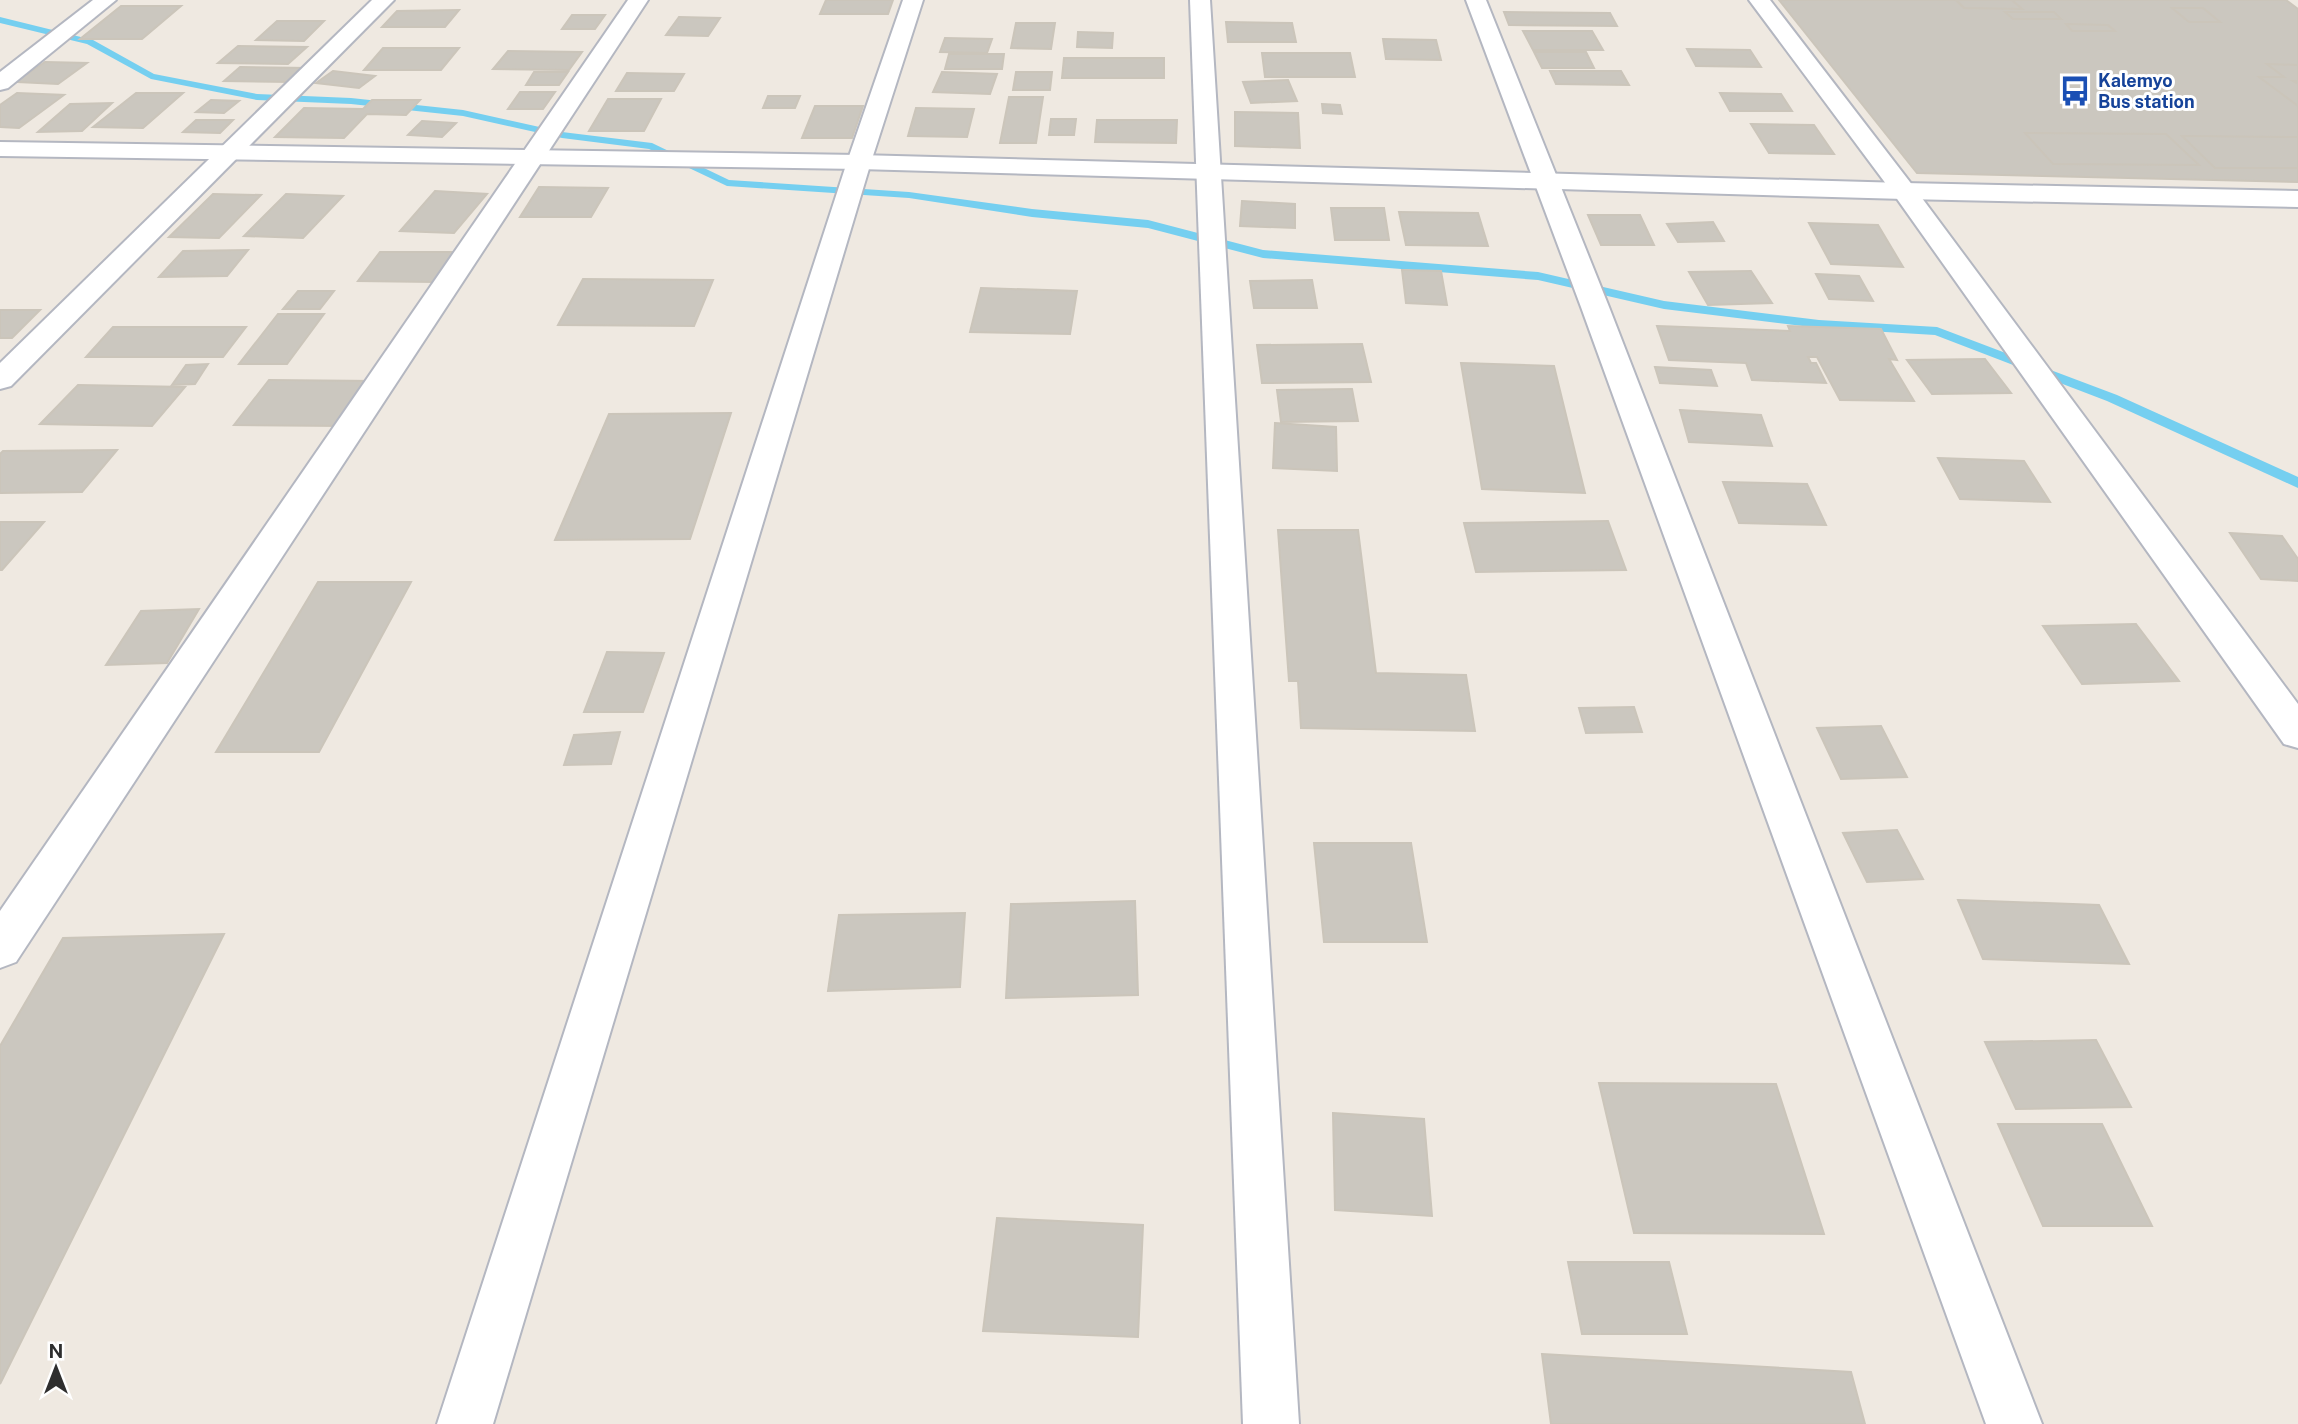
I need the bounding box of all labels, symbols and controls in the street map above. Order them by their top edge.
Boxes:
place label: Kalemyo Bus station [2098,70,2195,112]
bus stop icon: Kalemyo Bus station [2058,74,2092,108]
north arrow [21,1333,91,1403]
text: N [49,1340,63,1362]

